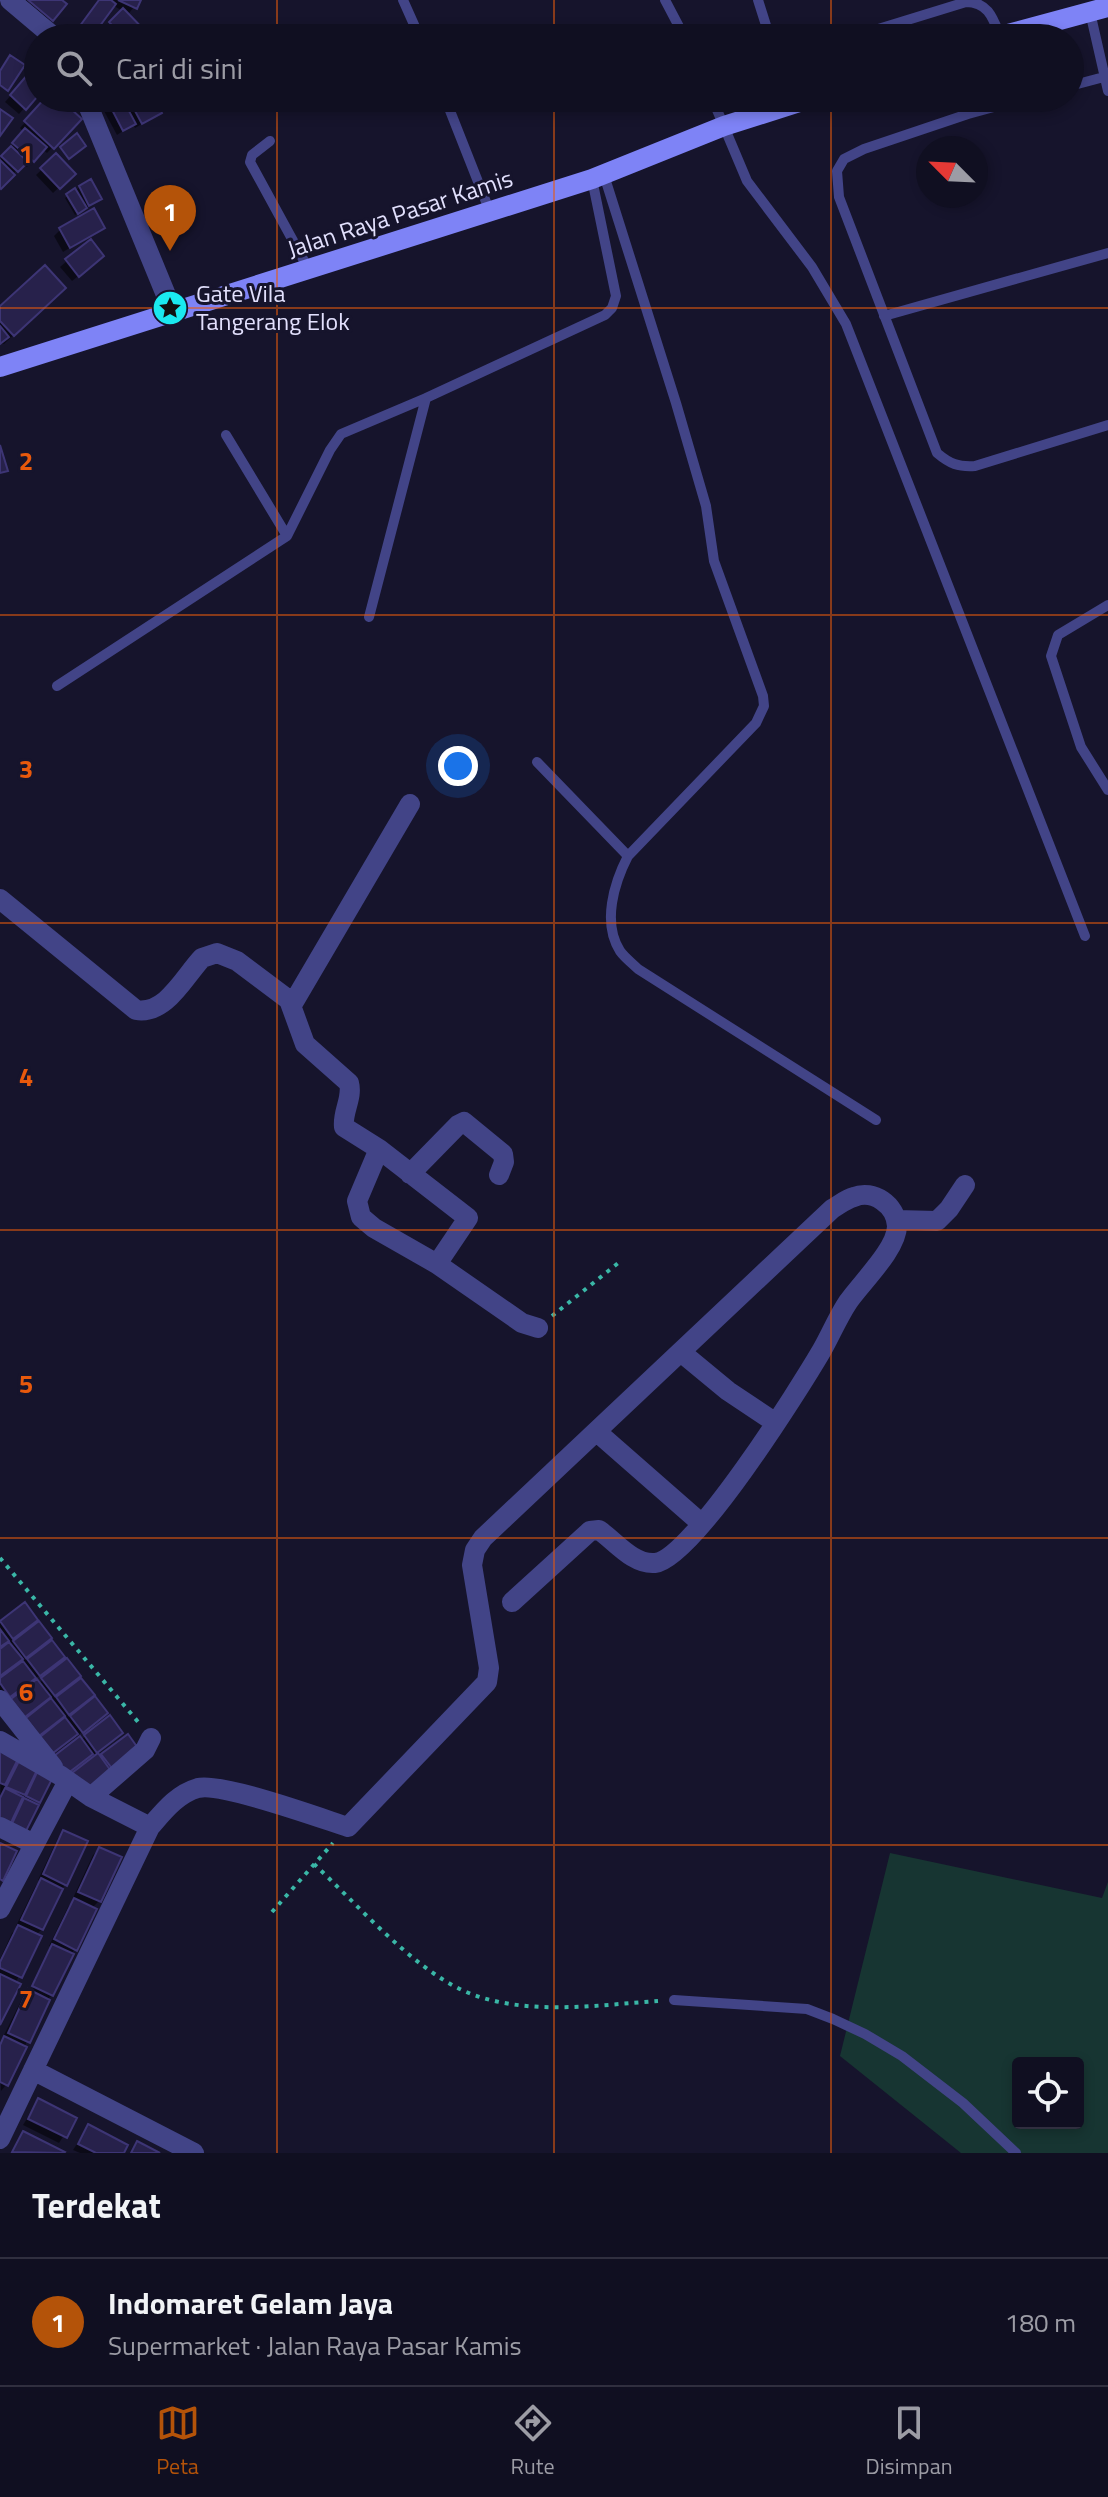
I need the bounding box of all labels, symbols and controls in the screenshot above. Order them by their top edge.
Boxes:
search box [24,24,1084,112]
text: Cari di sini [116,45,243,91]
icon: search [52,46,96,90]
text: 1 [19,134,33,173]
north arrow [916,136,988,208]
street label: Jalan Raya Pasar Kamis [282,160,517,266]
pin: 1 [144,185,196,251]
place label: Gate Vila Tangerang Elok [196,275,350,339]
place icon: Gate Vila Tangerang Elok [151,289,189,327]
text: 2 [19,441,33,480]
your location [438,746,478,786]
text: 3 [19,749,33,788]
text: 4 [19,1057,33,1096]
text: 5 [19,1364,33,1403]
text: 6 [19,1672,33,1711]
text: 7 [19,1979,33,2018]
map controls [1012,2057,1084,2129]
button: locate [1012,2057,1084,2129]
text: Terdekat [32,2179,161,2231]
text: Indomaret Gelam Jaya [108,2280,393,2326]
text: 1 [51,2303,65,2342]
text: 180 m [1005,2303,1076,2342]
text: Supermarket · Jalan Raya Pasar Kamis [108,2326,522,2365]
tab: Peta [156,2401,200,2483]
tab: Rute [511,2401,555,2483]
tab: Disimpan [866,2401,952,2483]

